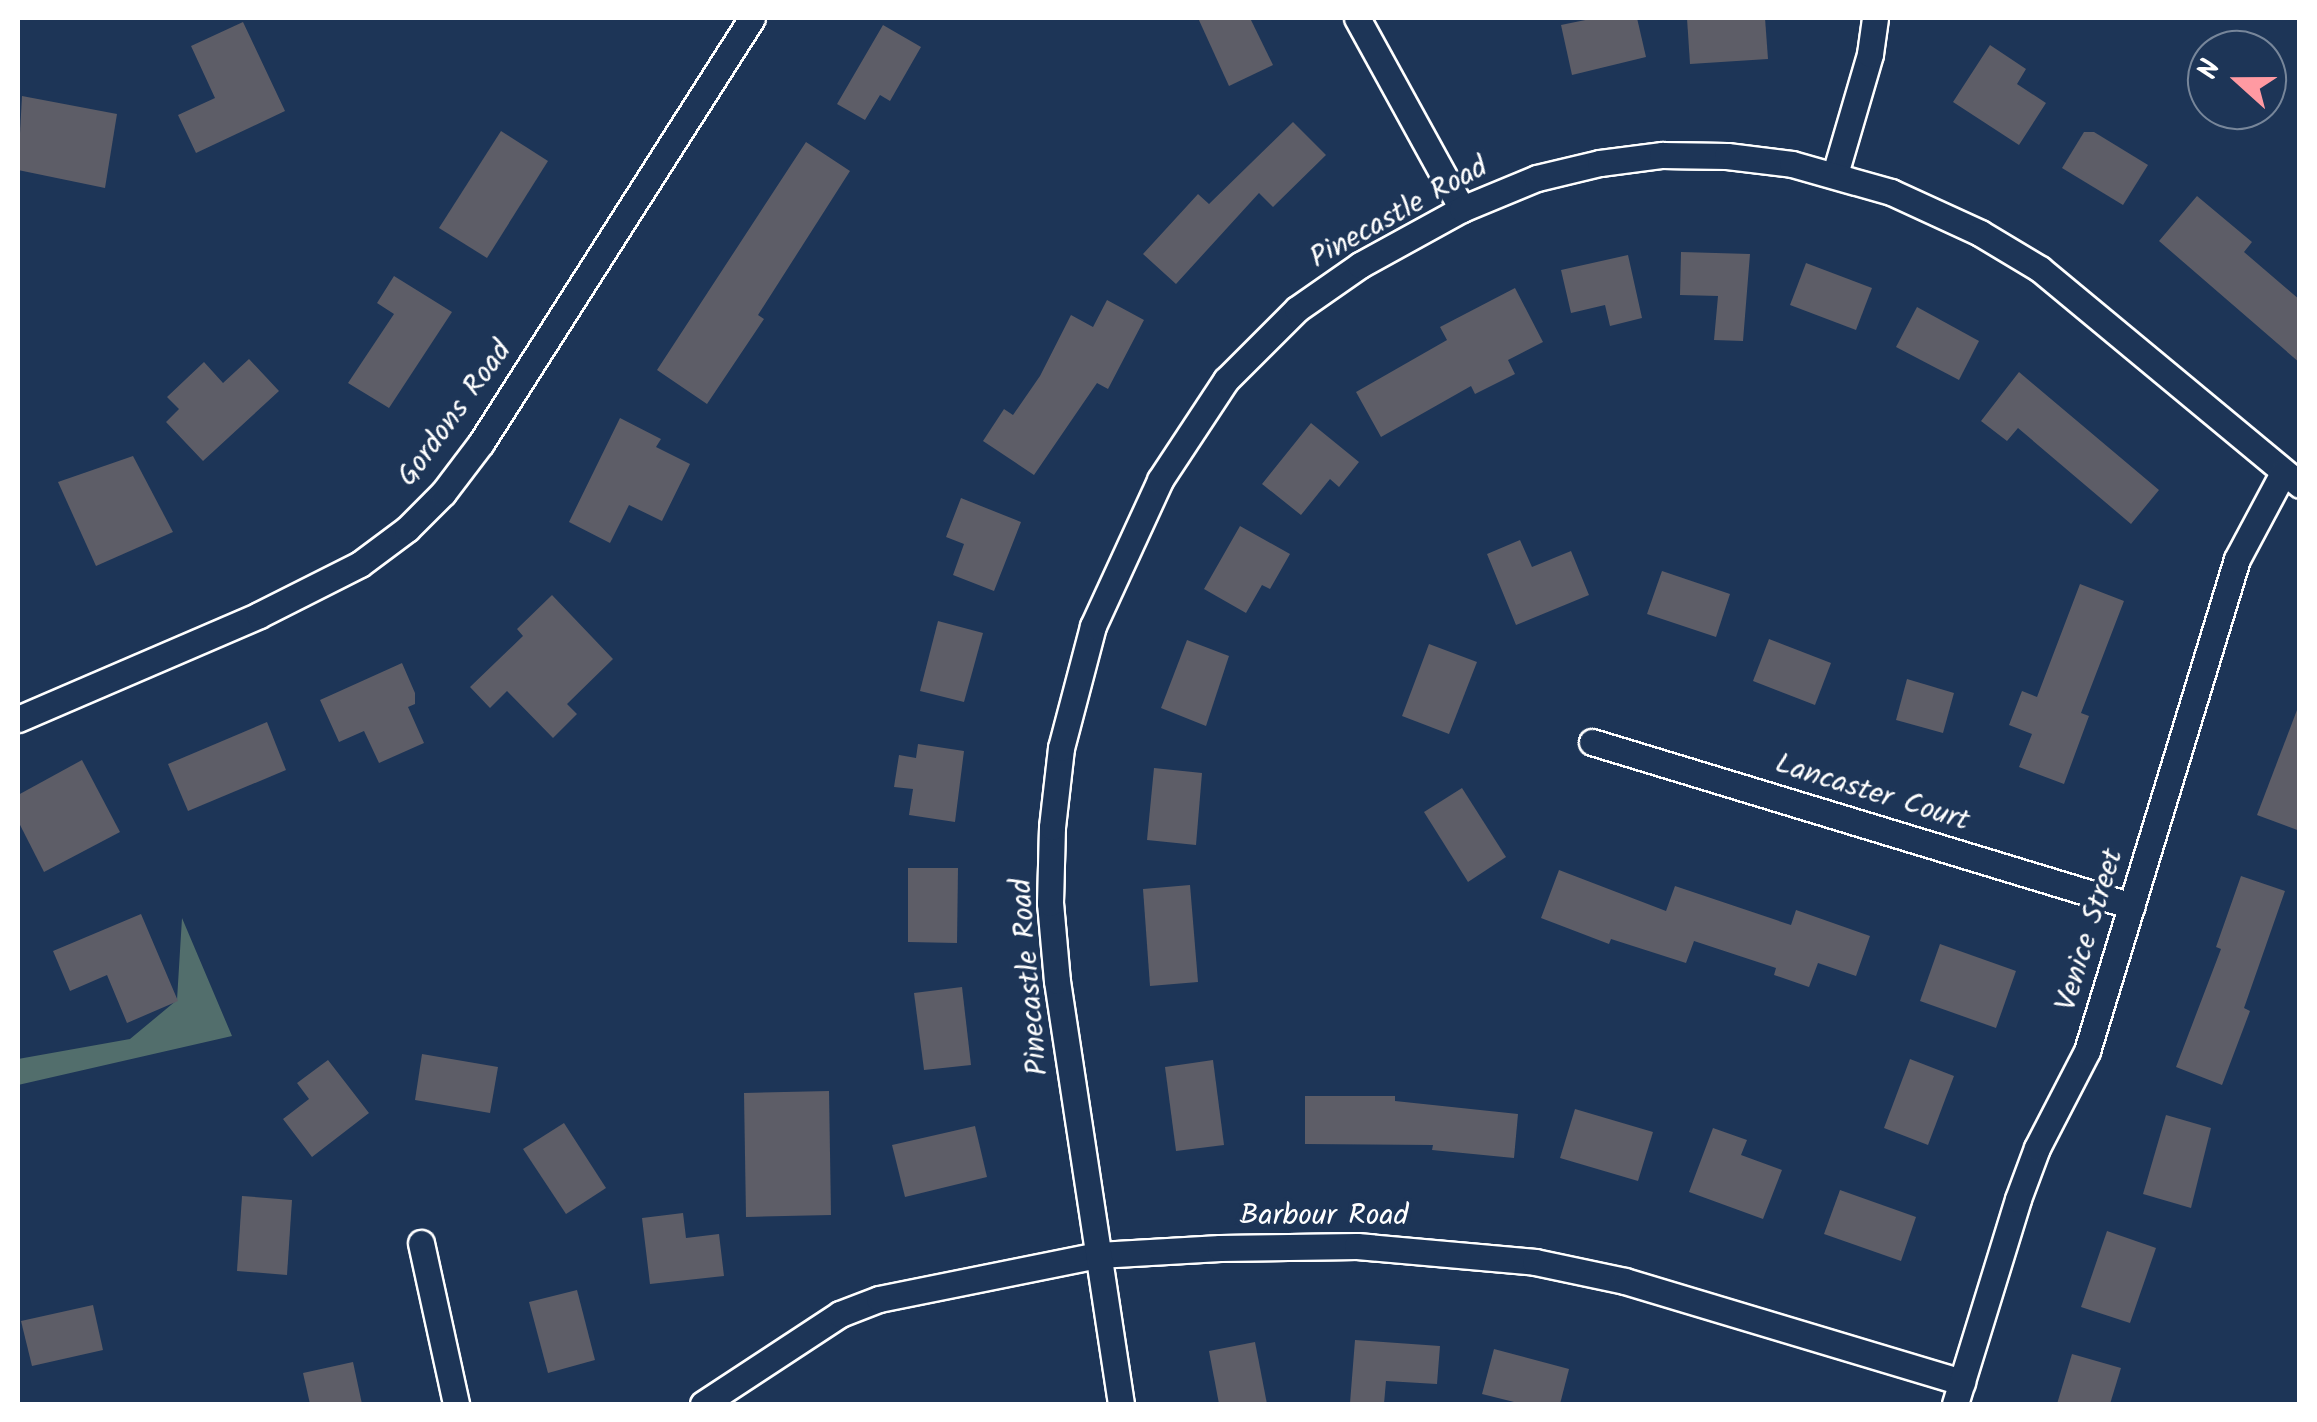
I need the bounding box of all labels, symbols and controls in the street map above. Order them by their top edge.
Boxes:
north arrow [2187,30,2287,130]
text: N [2186,53,2235,86]
street label: Pinecastle Road [1304,149,1494,277]
street label: Gordons Road [390,334,520,494]
street label: Lancaster Court [1771,746,1973,840]
street label: Venice Street [2048,845,2132,1015]
street label: Pinecastle Road [1003,877,1057,1077]
street label: Barbour Road [1240,1198,1408,1234]

